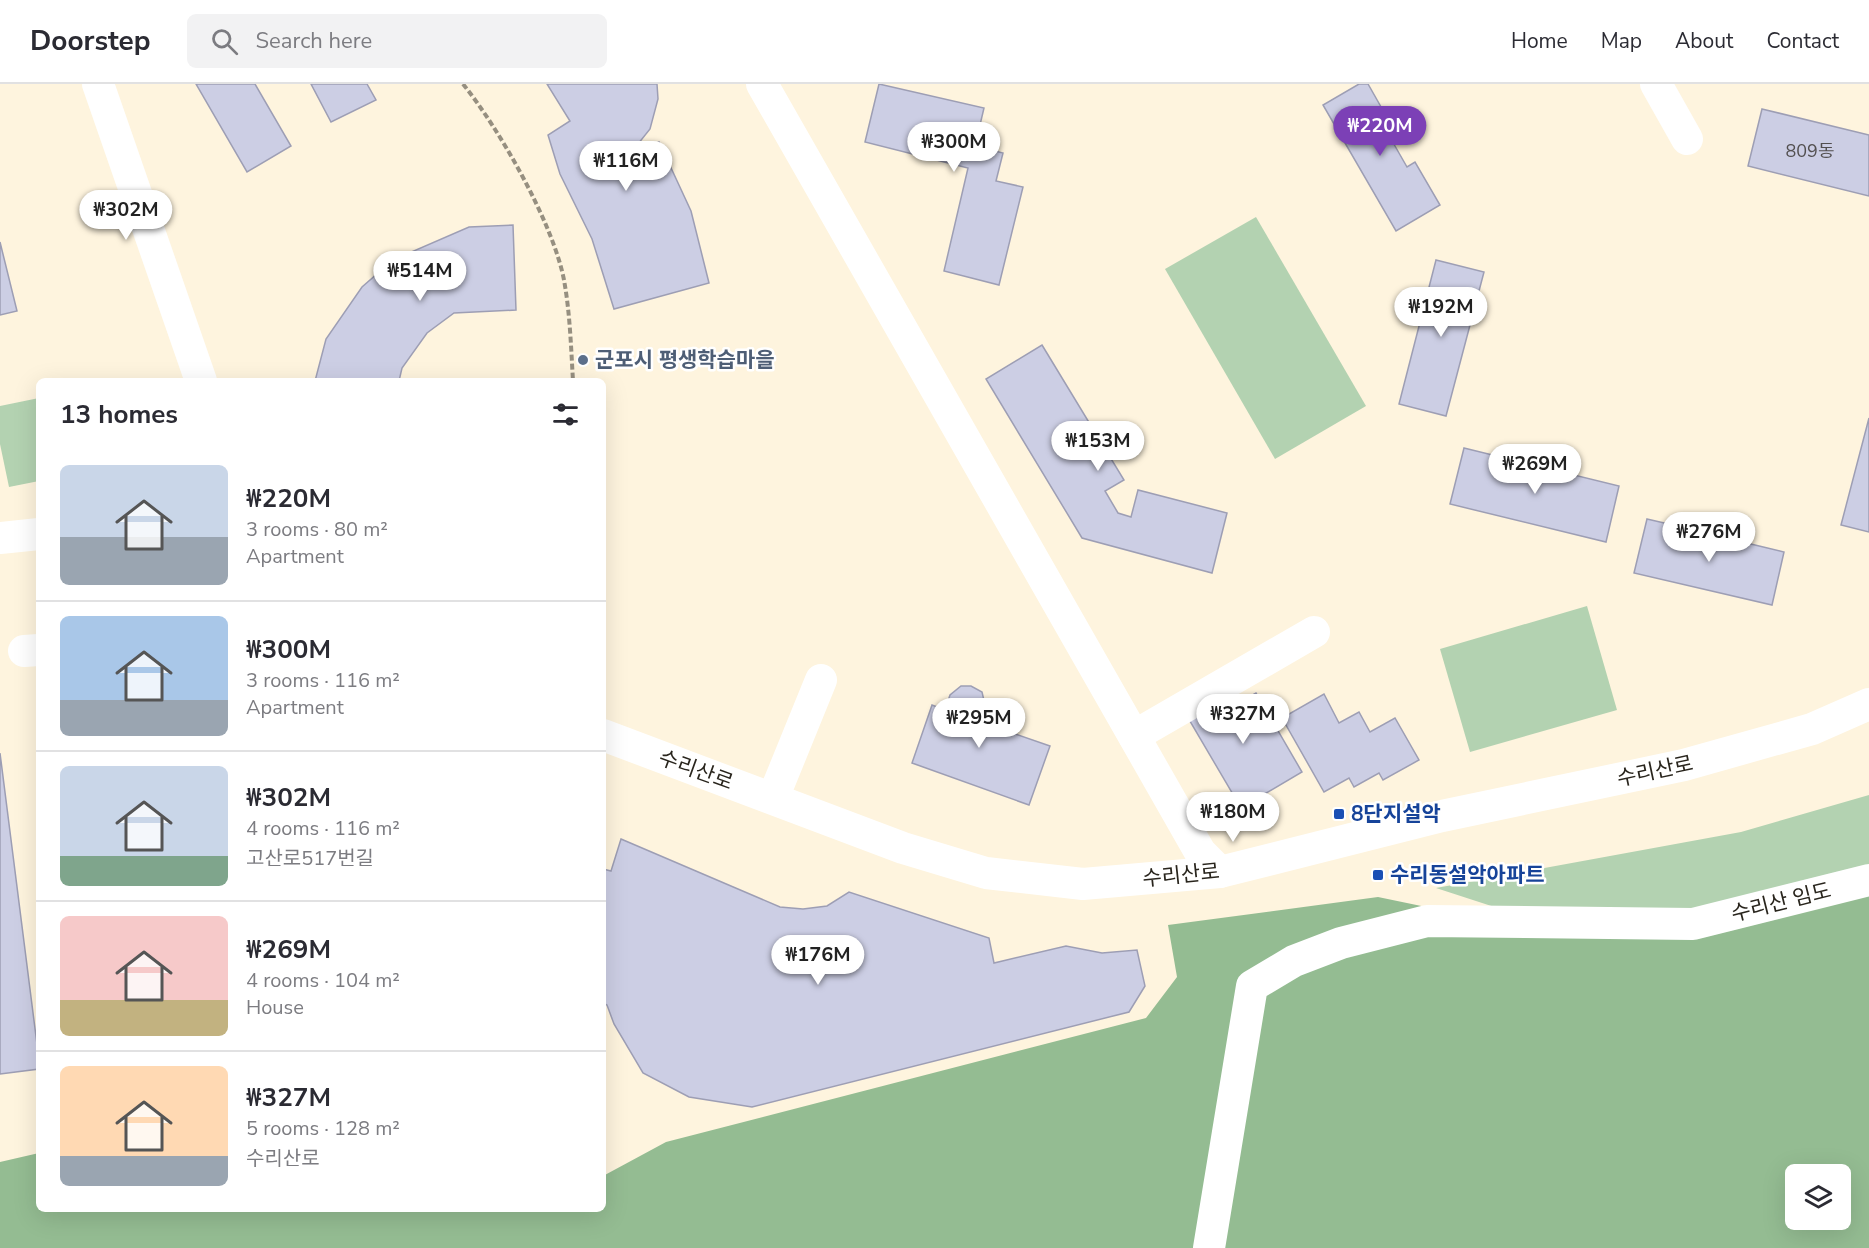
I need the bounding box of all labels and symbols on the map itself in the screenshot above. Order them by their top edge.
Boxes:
pin: ₩220M [1338,106,1422,157]
pin: ₩300M [912,122,996,173]
house number: 809동 [1786,139,1834,163]
pin: ₩116M [584,141,668,192]
pin: ₩302M [84,190,168,241]
pin: ₩514M [378,251,462,302]
pin: ₩192M [1399,287,1483,338]
place label: 군포시 평생학습마을 [595,346,775,374]
marker: 군포시 평생학습마을 [576,353,590,367]
pin: ₩153M [1056,421,1140,472]
pin: ₩269M [1493,444,1577,495]
pin: ₩276M [1667,512,1751,563]
pin: ₩327M [1201,694,1285,745]
pin: ₩295M [937,698,1021,749]
street label: 수리산로 [655,744,737,796]
street label: 수리산로 [1614,749,1696,793]
pin: ₩180M [1191,792,1275,843]
place label: 8단지설악 [1351,800,1441,828]
marker: 8단지설악 [1332,807,1346,821]
street label: 수리산로 [1141,857,1221,893]
place label: 수리동설악아파트 [1390,861,1545,889]
marker: 수리동설악아파트 [1371,868,1385,882]
street label: 수리산 임도 [1728,876,1834,928]
pin: ₩176M [776,935,860,986]

